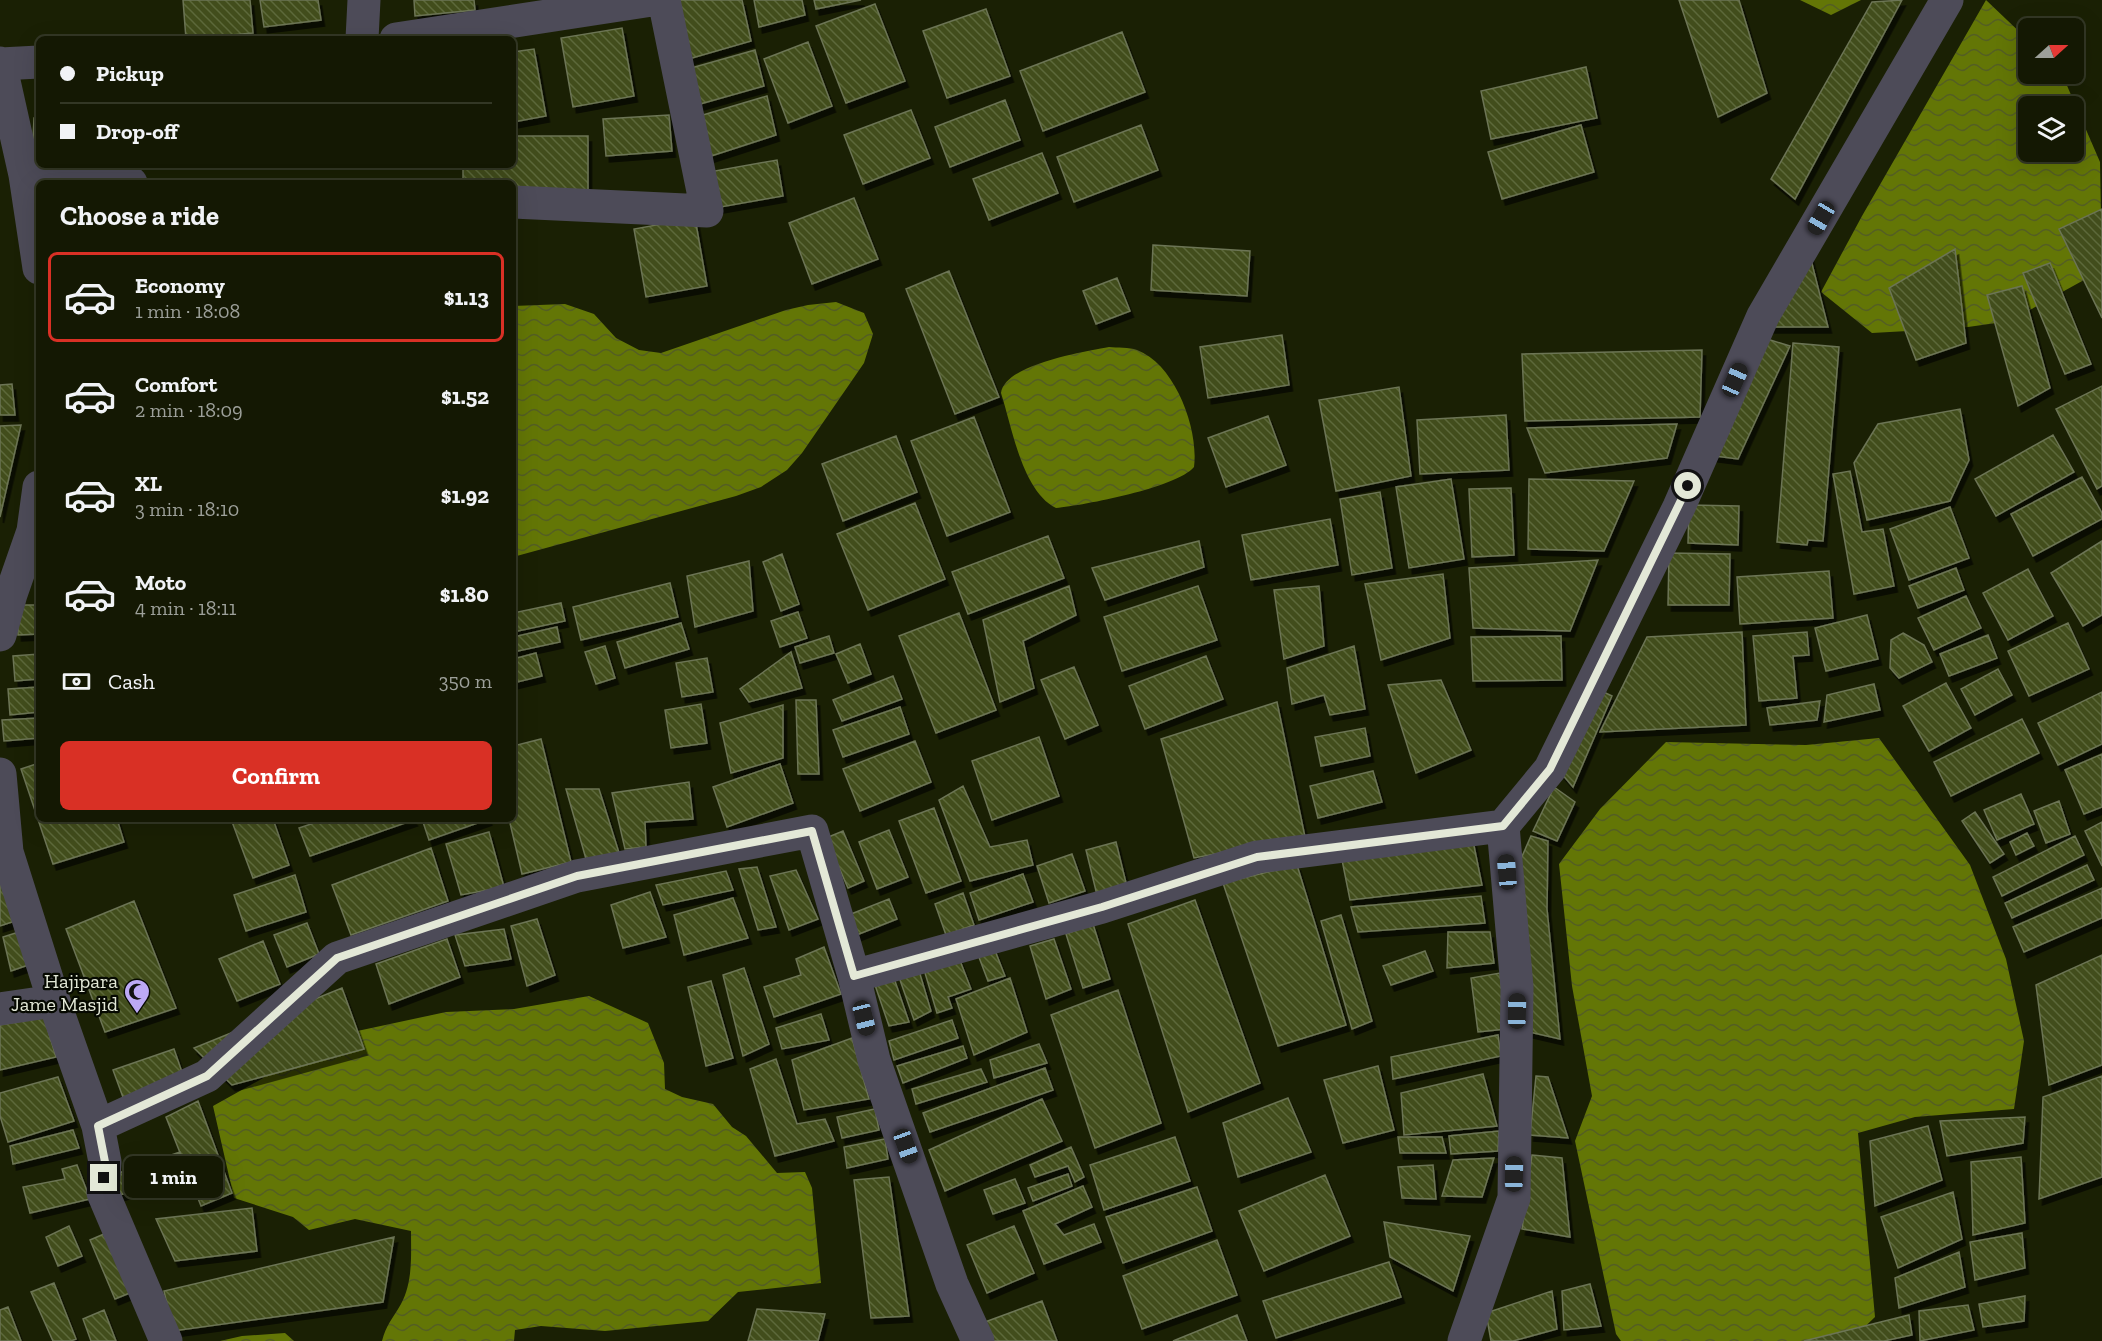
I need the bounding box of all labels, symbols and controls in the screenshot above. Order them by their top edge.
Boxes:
north arrow [2018,18,2084,84]
map controls [2018,18,2084,162]
text: Pickup [96,60,164,87]
button: layers [2018,96,2084,162]
text: Drop-off [96,118,178,145]
car [1804,198,1838,238]
text: Choose a ride [60,200,219,232]
icon: car [63,270,117,324]
text: Economy [135,272,225,299]
text: $1.13 [444,284,489,311]
text: 1 min · 18:08 [135,299,240,323]
car [1719,360,1751,400]
icon: car [63,369,117,423]
text: Comfort [135,371,217,398]
text: $1.52 [441,383,489,410]
text: 2 min · 18:09 [135,398,243,422]
icon: car [63,468,117,522]
text: XL [135,470,162,497]
route start [1674,472,1701,499]
text: $1.92 [441,482,489,509]
text: 3 min · 18:10 [135,497,239,521]
icon: car [63,567,117,621]
text: Moto [135,569,186,596]
text: $1.80 [440,581,489,608]
text: 4 min · 18:11 [135,596,236,620]
icon: cash [60,665,93,698]
text: Cash [108,668,155,695]
text: 350 m [439,669,492,693]
button: Confirm [60,741,492,810]
car [1496,853,1518,891]
place label: Hajipara Jame Masjid [11,969,118,1016]
mosque icon: Hajipara Jame Masjid [122,977,152,1015]
car [1508,993,1526,1029]
car [851,998,877,1038]
car [891,1126,921,1166]
car [1505,1156,1523,1192]
callout: 1 min [125,1157,224,1199]
route end [90,1164,117,1191]
text: 1 min [150,1165,197,1189]

